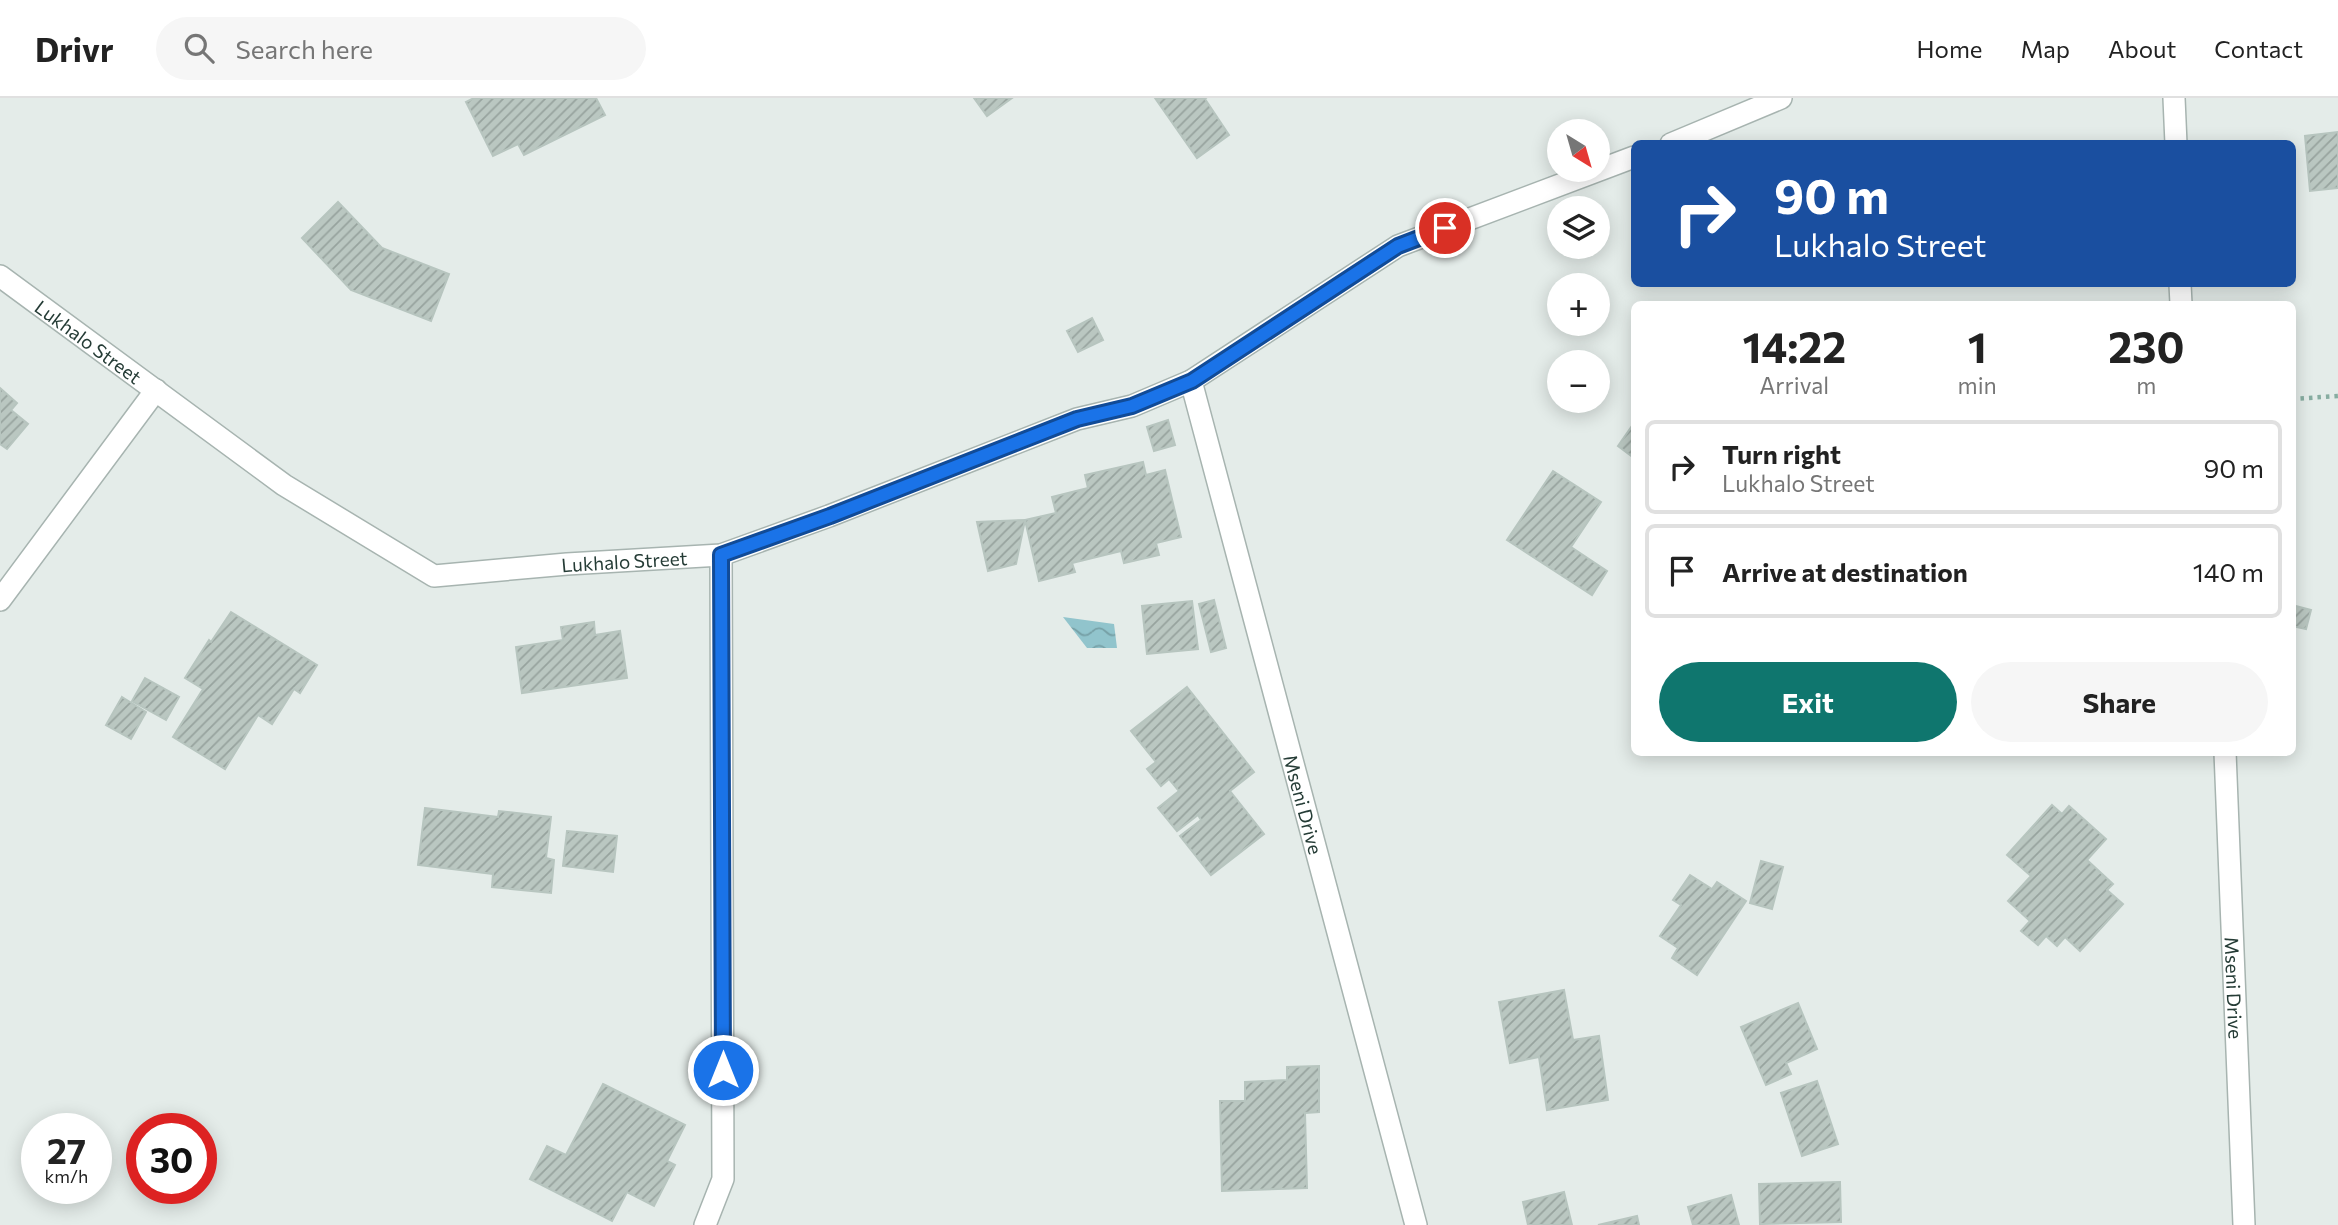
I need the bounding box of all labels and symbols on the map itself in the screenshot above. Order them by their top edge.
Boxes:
north arrow [1547,119,1610,182]
pin [1415,198,1475,258]
street label: Lukhalo Street [31,295,146,388]
street label: Lukhalo Street [560,545,688,576]
street label: Mseni Drive [1280,752,1328,857]
street label: Mseni Drive [2221,936,2248,1039]
position arrow [686,1033,760,1107]
speed limit sign: 30 [126,1113,217,1204]

